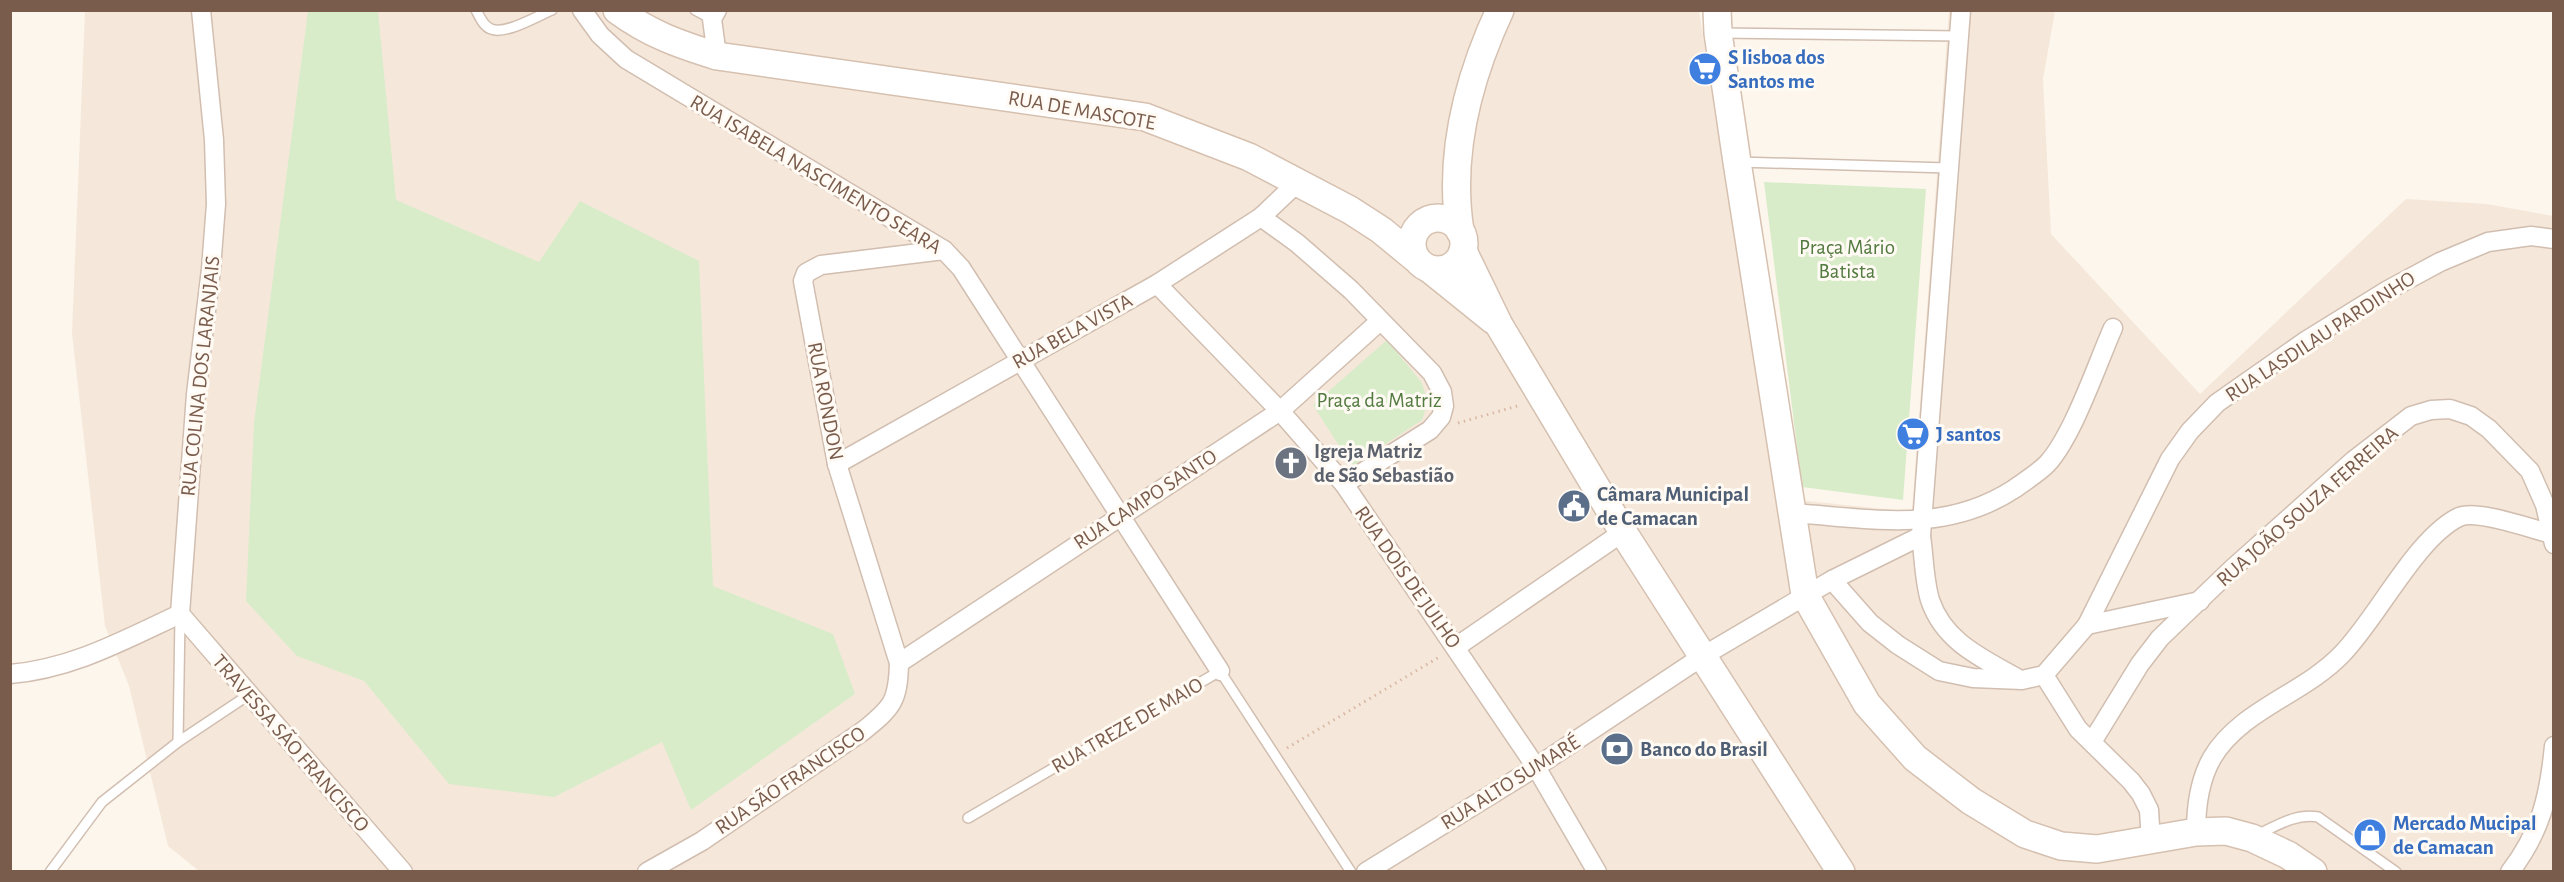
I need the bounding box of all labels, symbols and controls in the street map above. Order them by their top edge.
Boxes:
place label: S lisboa dos Santos me [1728,47,1825,92]
supermarket icon: S lisboa dos Santos me [1687,51,1723,87]
street label: RUA DE MASCOTE [1007,87,1157,134]
street label: RUA ISABELA NASCIMENTO SEARA [686,91,945,258]
park label: Praça Mário Batista [1799,237,1895,282]
street label: RUA COLINA DOS LARANJAIS [177,255,224,497]
street label: RUA LASDILAU PARDINHO [2222,267,2419,405]
street label: RUA BELA VISTA [1009,290,1136,373]
street label: RUA RONDON [804,340,847,462]
park label: Praça da Matriz [1316,390,1442,411]
supermarket icon: J santos [1895,416,1931,452]
street label: RUA JOÃO SOUZA FERREIRA [2211,421,2402,591]
place label: J santos [1936,424,2001,445]
place label: Igreja Matriz de São Sebastião [1314,441,1454,486]
street label: RUA CAMPO SANTO [1070,445,1221,553]
church icon: Igreja Matriz de São Sebastião [1273,445,1309,481]
place label: Câmara Municipal de Camacan [1597,484,1749,529]
public building icon: Câmara Municipal de Camacan [1556,488,1592,524]
street label: RUA DOIS DE JULHO [1351,502,1464,652]
street label: TRAVESSA SÃO FRANCISCO [208,649,375,836]
street label: RUA TREZE DE MAIO [1048,674,1206,777]
street label: RUA SÃO FRANCISCO [710,721,869,838]
street label: RUA ALTO SUMARÉ [1436,730,1583,834]
bank icon: Banco do Brasil [1599,731,1635,767]
place label: Banco do Brasil [1640,739,1768,760]
place label: Mercado Mucipal de Camacan [2393,813,2537,858]
shop icon: Mercado Mucipal de Camacan [2352,817,2388,853]

